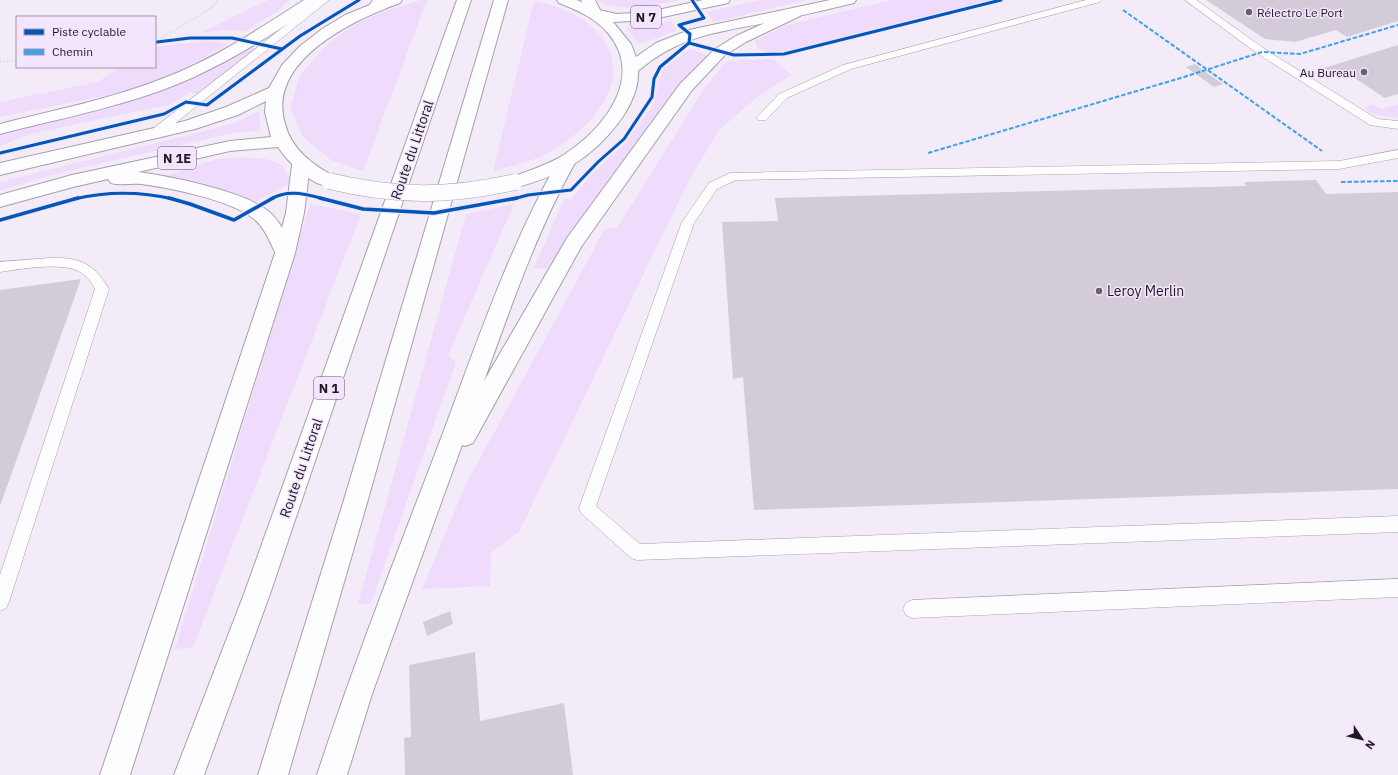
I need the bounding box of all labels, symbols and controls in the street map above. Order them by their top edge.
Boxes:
place label: Rélectro Le Port [1257,5,1343,20]
road number: N 7 [631,6,661,28]
marker: Rélectro Le Port [1244,7,1254,17]
legend [16,16,156,68]
text: Piste cyclable [52,24,127,39]
text: Chemin [52,44,93,59]
place label: Au Bureau [1300,65,1356,80]
marker: Au Bureau [1359,67,1369,77]
street label: Route du Littoral [387,98,438,202]
road number: N 1E [158,147,196,169]
place label: Leroy Merlin [1107,282,1184,300]
marker: Leroy Merlin [1094,286,1104,296]
road number: N 1 [314,377,344,399]
street label: Route du Littoral [276,416,327,520]
north arrow [1342,719,1382,759]
text: N [1362,737,1378,752]

